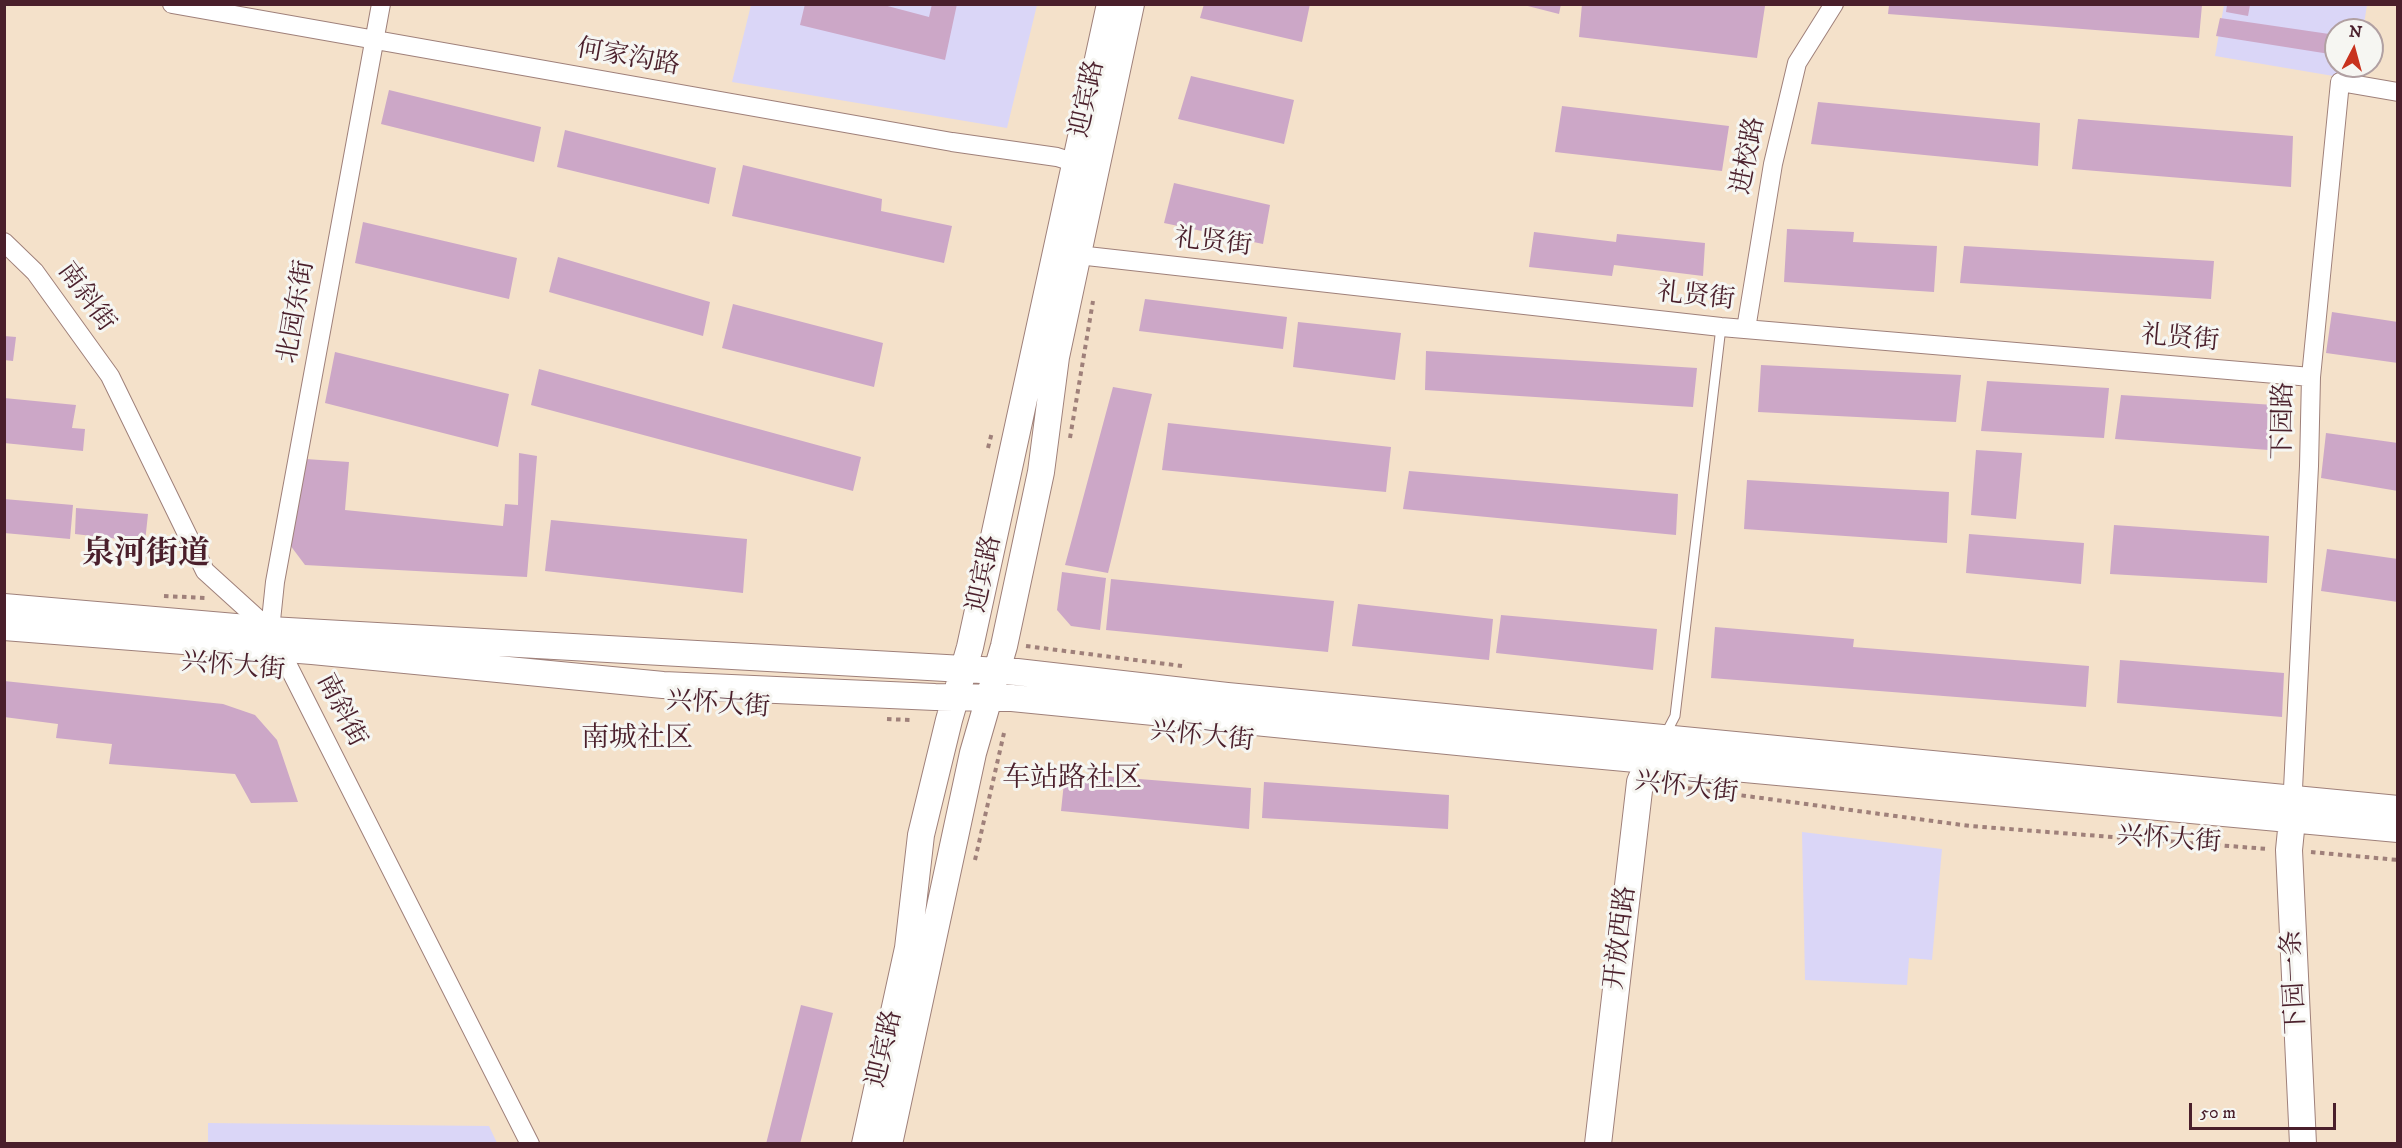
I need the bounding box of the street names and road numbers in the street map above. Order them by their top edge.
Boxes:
street label: 何家沟路 [574,35,682,83]
street label: 迎宾路 [1066,58,1112,140]
street label: 进校路 [1727,115,1773,197]
street label: 礼贤街 [1173,224,1253,264]
street label: 南斜街 [49,257,121,339]
street label: 北园东街 [274,258,322,366]
street label: 礼贤街 [1656,278,1736,318]
street label: 礼贤街 [2140,321,2220,359]
street label: 下园路 [2269,382,2301,460]
street label: 迎宾路 [963,533,1009,615]
street label: 兴怀大街 [180,648,286,688]
street label: 南斜街 [308,669,372,753]
street label: 兴怀大街 [665,687,771,725]
street label: 兴怀大街 [1149,717,1255,759]
street label: 兴怀大街 [1632,767,1740,811]
street label: 兴怀大街 [2116,822,2222,860]
street label: 开放西路 [1600,884,1644,992]
street label: 下园一条 [2278,929,2314,1035]
street label: 迎宾路 [862,1007,910,1091]

